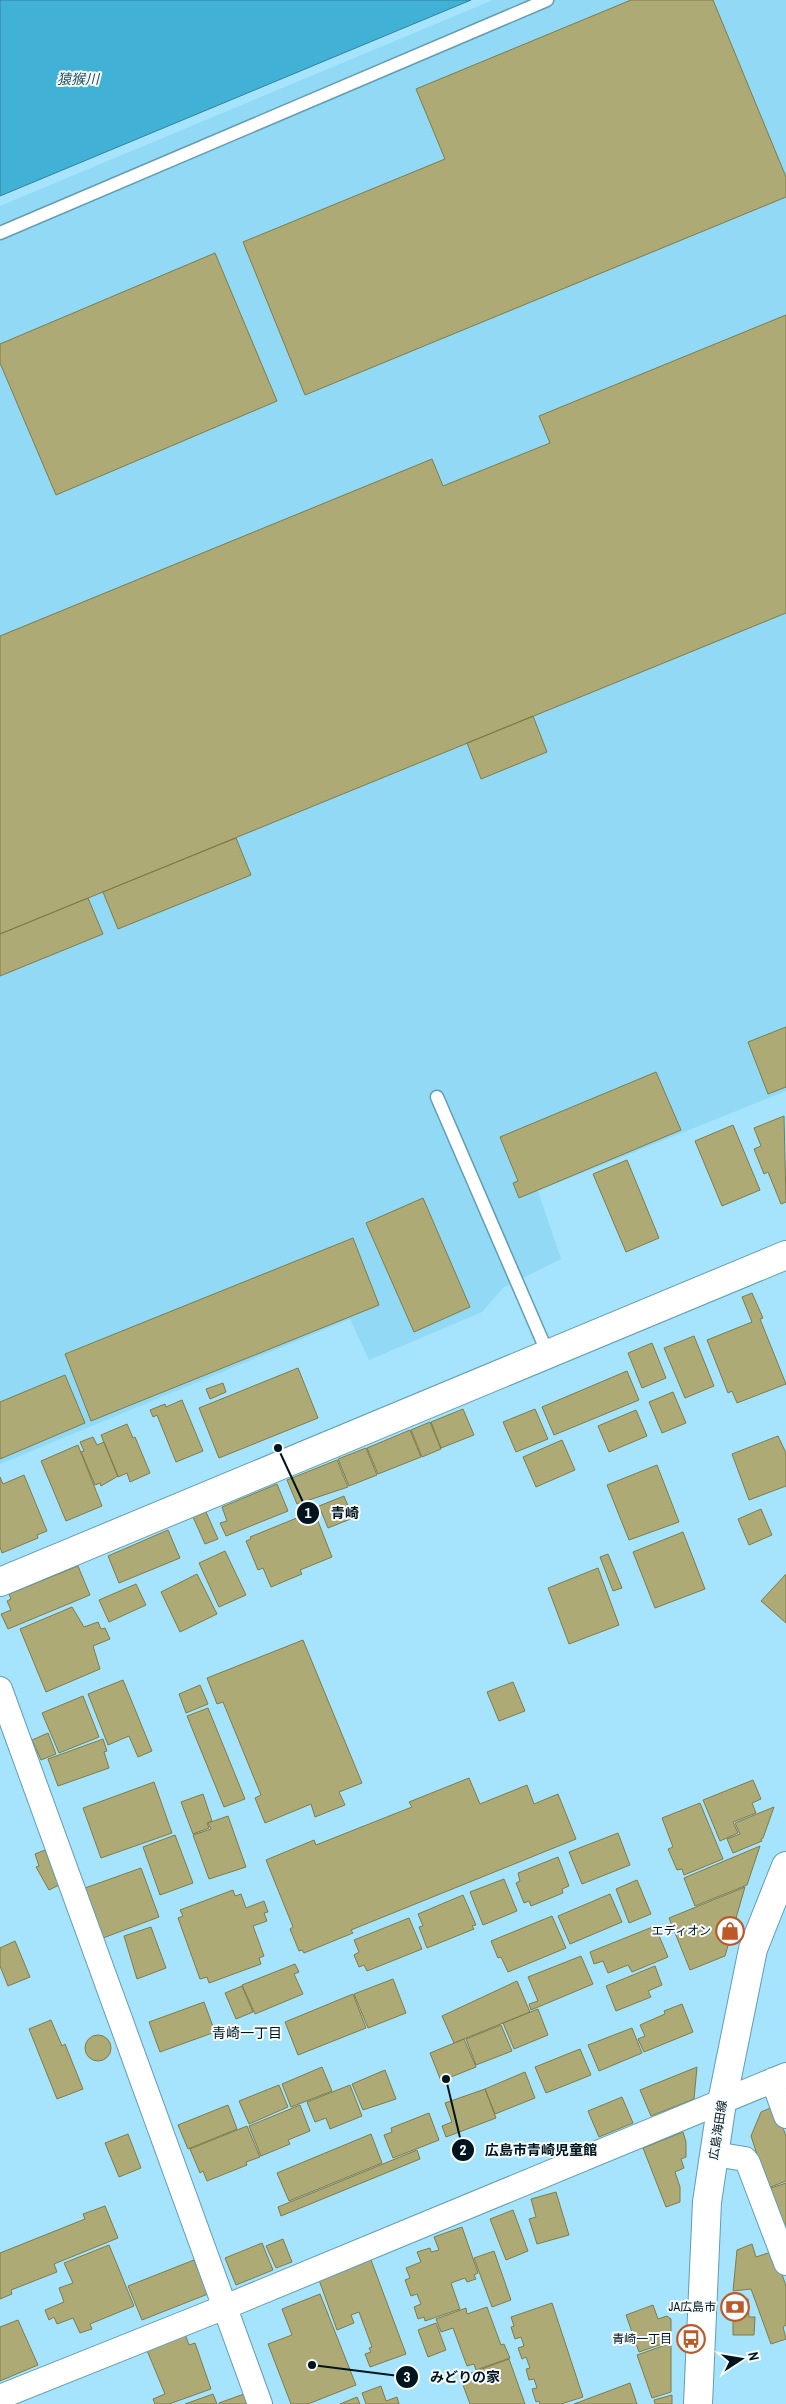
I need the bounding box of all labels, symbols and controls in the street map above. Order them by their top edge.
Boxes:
water label: 猿猴川 [57,70,101,88]
callout: 青崎 [296,1499,369,1528]
text: 1 [305,1502,312,1523]
text: 青崎 [331,1504,359,1522]
shop icon: エディオン [715,1916,745,1946]
place label: エディオン [652,1923,711,1939]
district label: 青崎一丁目 [212,2024,282,2042]
street label: 広島海田線 [705,2099,731,2161]
callout: 広島市青崎児童館 [450,2136,607,2165]
text: 2 [460,2139,467,2160]
text: 広島市青崎児童館 [485,2141,597,2159]
bank icon: JA広島市 [720,2292,750,2322]
place label: JA広島市 [669,2299,716,2315]
bus stop icon: 青崎一丁目 [676,2324,706,2354]
place label: 青崎一丁目 [612,2331,672,2347]
north arrow [716,2334,766,2384]
text: N [744,2350,763,2362]
callout: みどりの家 [395,2362,510,2391]
text: 3 [404,2366,411,2387]
text: みどりの家 [430,2368,500,2386]

